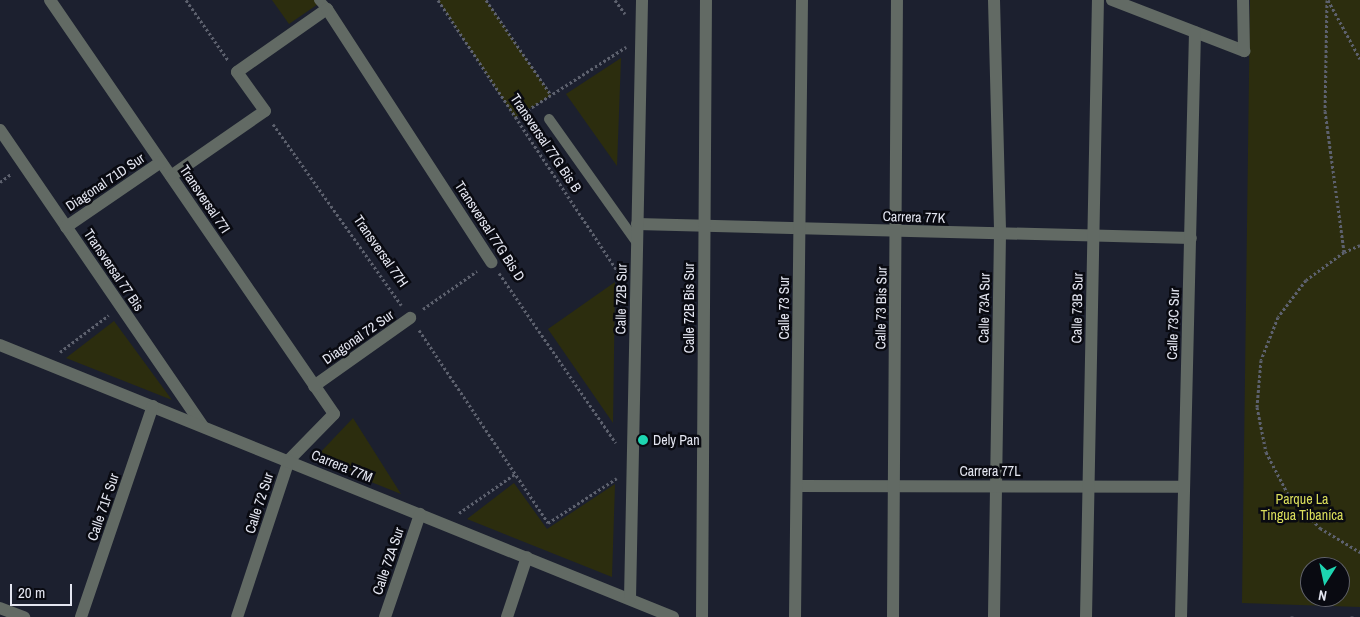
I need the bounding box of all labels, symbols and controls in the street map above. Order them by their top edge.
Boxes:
street label: Transversal 77G Bis B [507,91,585,195]
street label: Diagonal 71D Sur [62,150,148,214]
street label: Transversal 77I [176,162,234,236]
street label: Transversal 77G Bis D [451,178,529,284]
street label: Carrera 77K [882,208,946,226]
street label: Transversal 77H [350,212,412,290]
street label: Transversal 77 Bis [80,226,148,314]
street label: Calle 72B Sur [612,263,630,335]
street label: Calle 72B Bis Sur [681,263,697,353]
street label: Calle 73 Bis Sur [872,266,890,350]
street label: Calle 73A Sur [975,272,993,344]
street label: Calle 73B Sur [1068,272,1086,344]
street label: Calle 73 Sur [776,276,792,340]
street label: Calle 73C Sur [1163,288,1183,360]
street label: Diagonal 72 Sur [319,306,397,368]
place label: Dely Pan [653,432,700,448]
marker: Dely Pan [637,434,649,446]
street label: Carrera 77M [309,446,375,486]
street label: Carrera 77L [959,463,1021,479]
street label: Calle 72 Sur [241,470,277,536]
street label: Calle 71F Sur [84,471,122,543]
park label: Parque La Tingua Tibaníca [1260,491,1344,524]
street label: Calle 72A Sur [369,525,407,597]
north arrow [1300,557,1350,607]
scale bar [12,574,75,606]
text: 20 m [18,582,45,603]
text: N [1317,586,1328,605]

